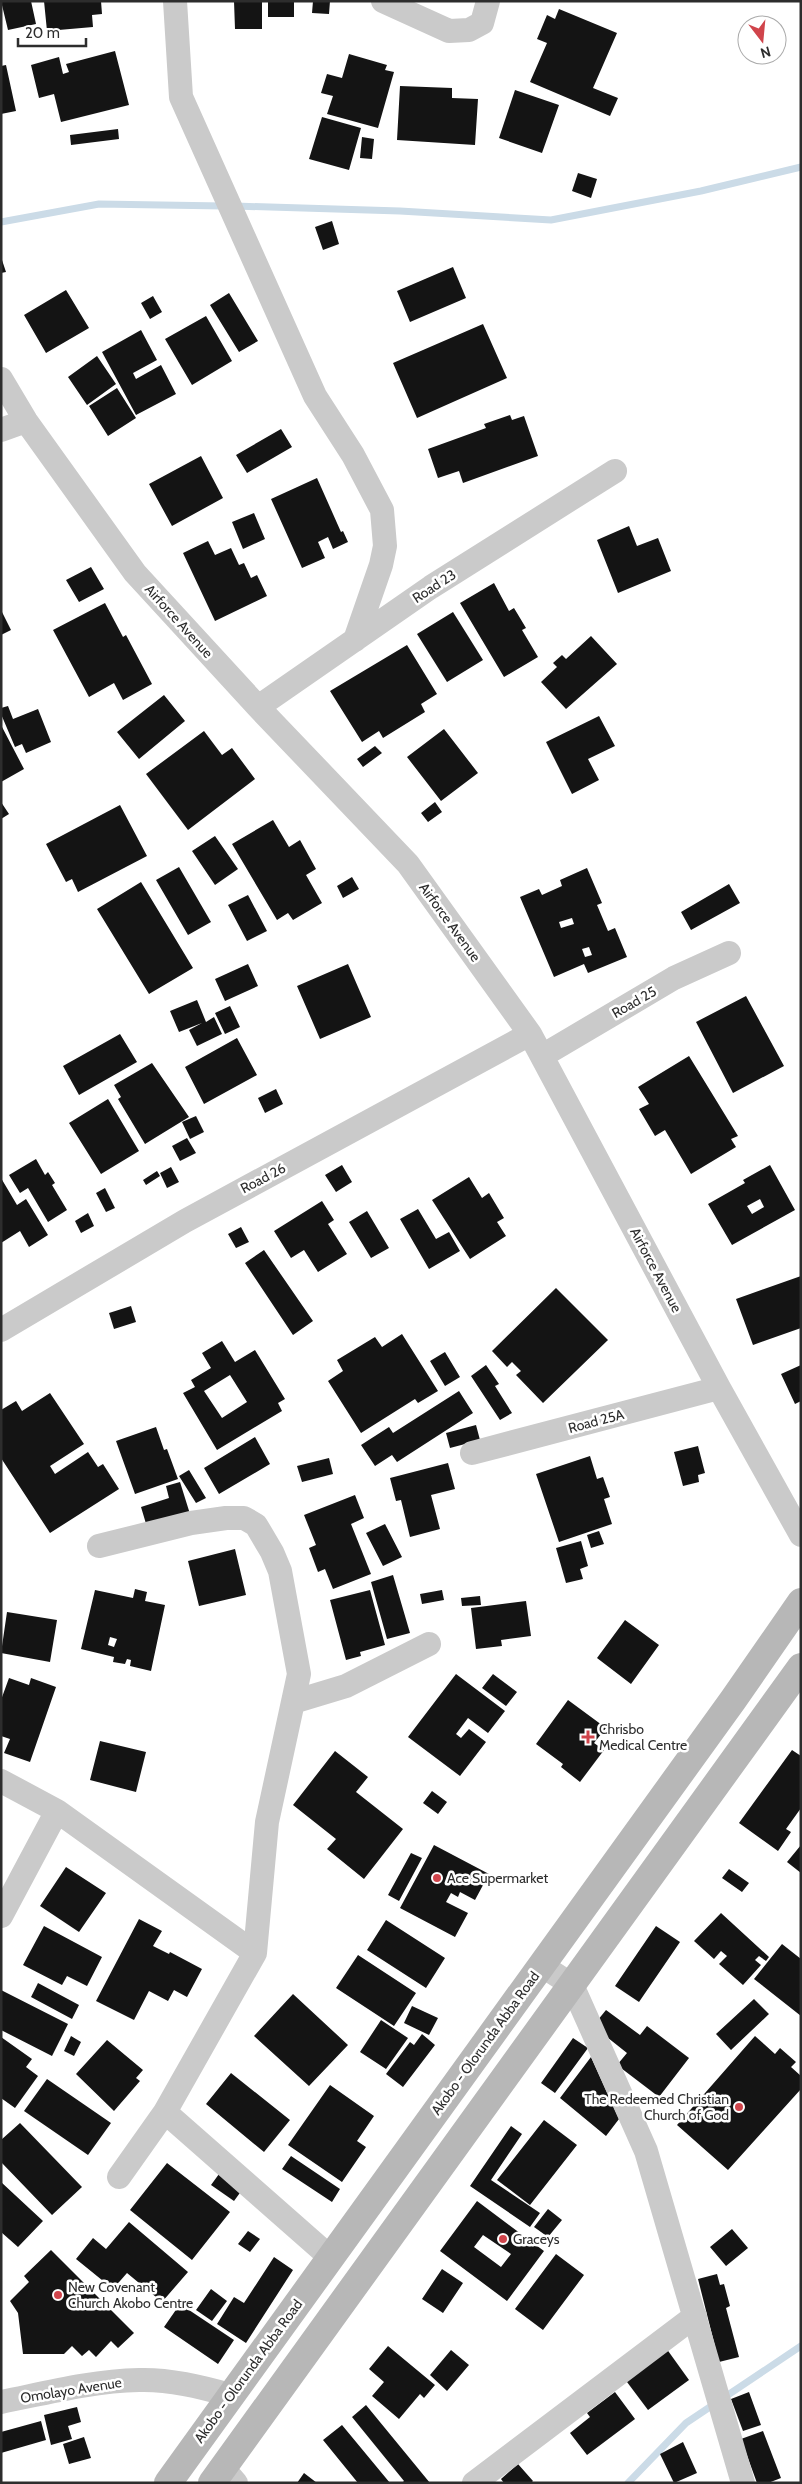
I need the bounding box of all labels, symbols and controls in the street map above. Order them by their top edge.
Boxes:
scale bar [18,15,85,47]
north arrow [737,15,787,65]
text: 20 m [25,24,60,42]
text: N [758,42,773,63]
street label: Road 23 [409,565,459,607]
street label: Airforce Avenue [141,580,217,662]
street label: Airforce Avenue [415,879,485,965]
street label: Road 25 [609,982,659,1022]
street label: Road 26 [237,1159,289,1197]
street label: Airforce Avenue [626,1225,686,1315]
street label: Road 25A [566,1405,626,1437]
place label: Chrisbo Medical Centre [599,1720,687,1754]
marker: Chrisbo Medical Centre [581,1730,595,1744]
place label: Ace Supermarket [447,1869,548,1887]
marker: Ace Supermarket [431,1872,443,1884]
street label: Akobo - Olorunda Abba Road [427,1968,543,2118]
place label: The Redeemed Christian Church of God [584,2090,729,2124]
marker: The Redeemed Christian Church of God [733,2101,745,2113]
place label: Graceys [513,2230,560,2248]
marker: Graceys [497,2233,509,2245]
place label: New Covenant Church Akobo Centre [68,2278,193,2312]
marker: New Covenant Church Akobo Centre [52,2289,64,2301]
street label: Akobo - Olorunda Abba Road [190,2296,306,2446]
street label: Omolayo Avenue [19,2373,123,2407]

